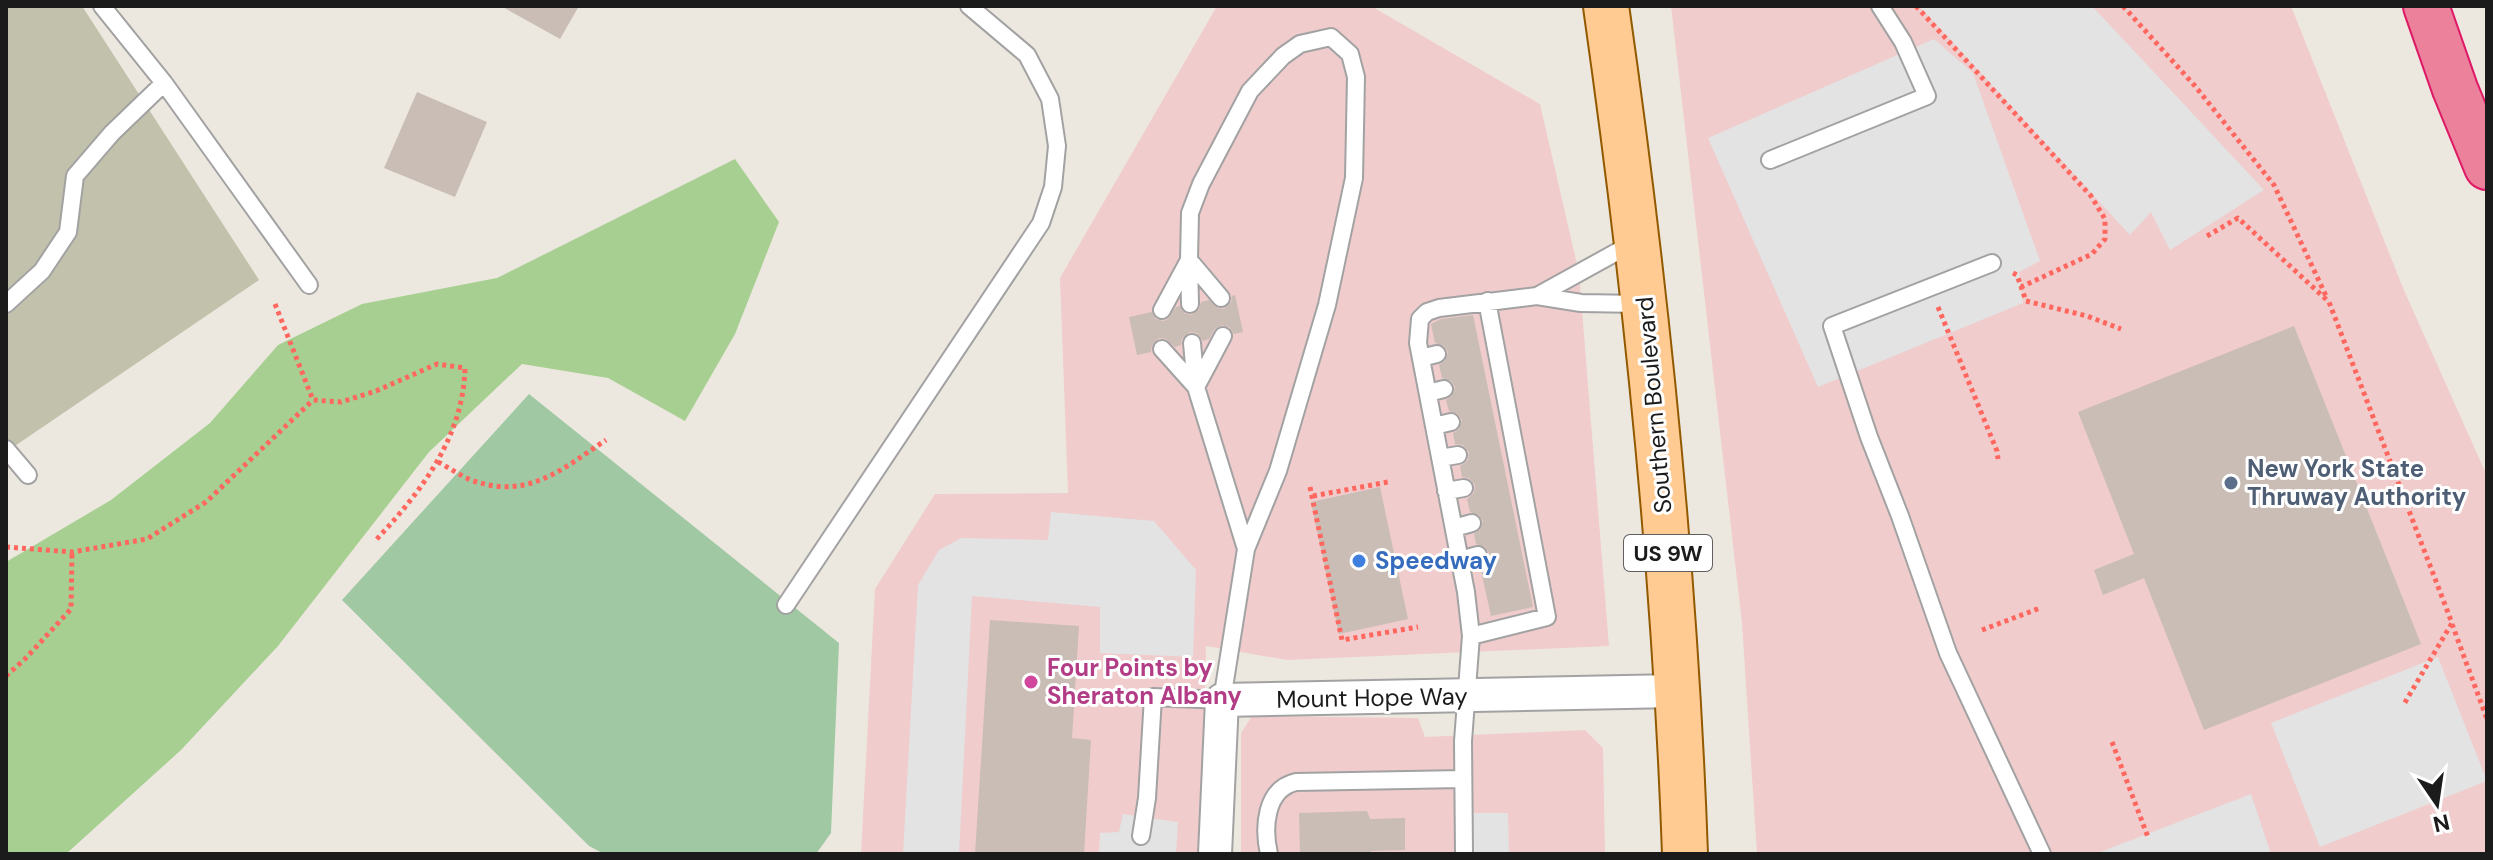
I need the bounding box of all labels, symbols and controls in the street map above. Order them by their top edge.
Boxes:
street label: Southern Boulevard [1629,295,1678,515]
place label: New York State Thruway Authority [2247,453,2467,512]
marker: New York State Thruway Authority [2222,474,2240,492]
road number: US 9W [1624,535,1712,571]
place label: Speedway [1375,545,1498,576]
marker: Speedway [1350,552,1368,570]
place label: Four Points by Sheraton Albany [1047,652,1242,711]
marker: Four Points by Sheraton Albany [1022,673,1040,691]
street label: Mount Hope Way [1276,680,1468,715]
north arrow [2397,764,2477,844]
text: N [2430,807,2452,839]

